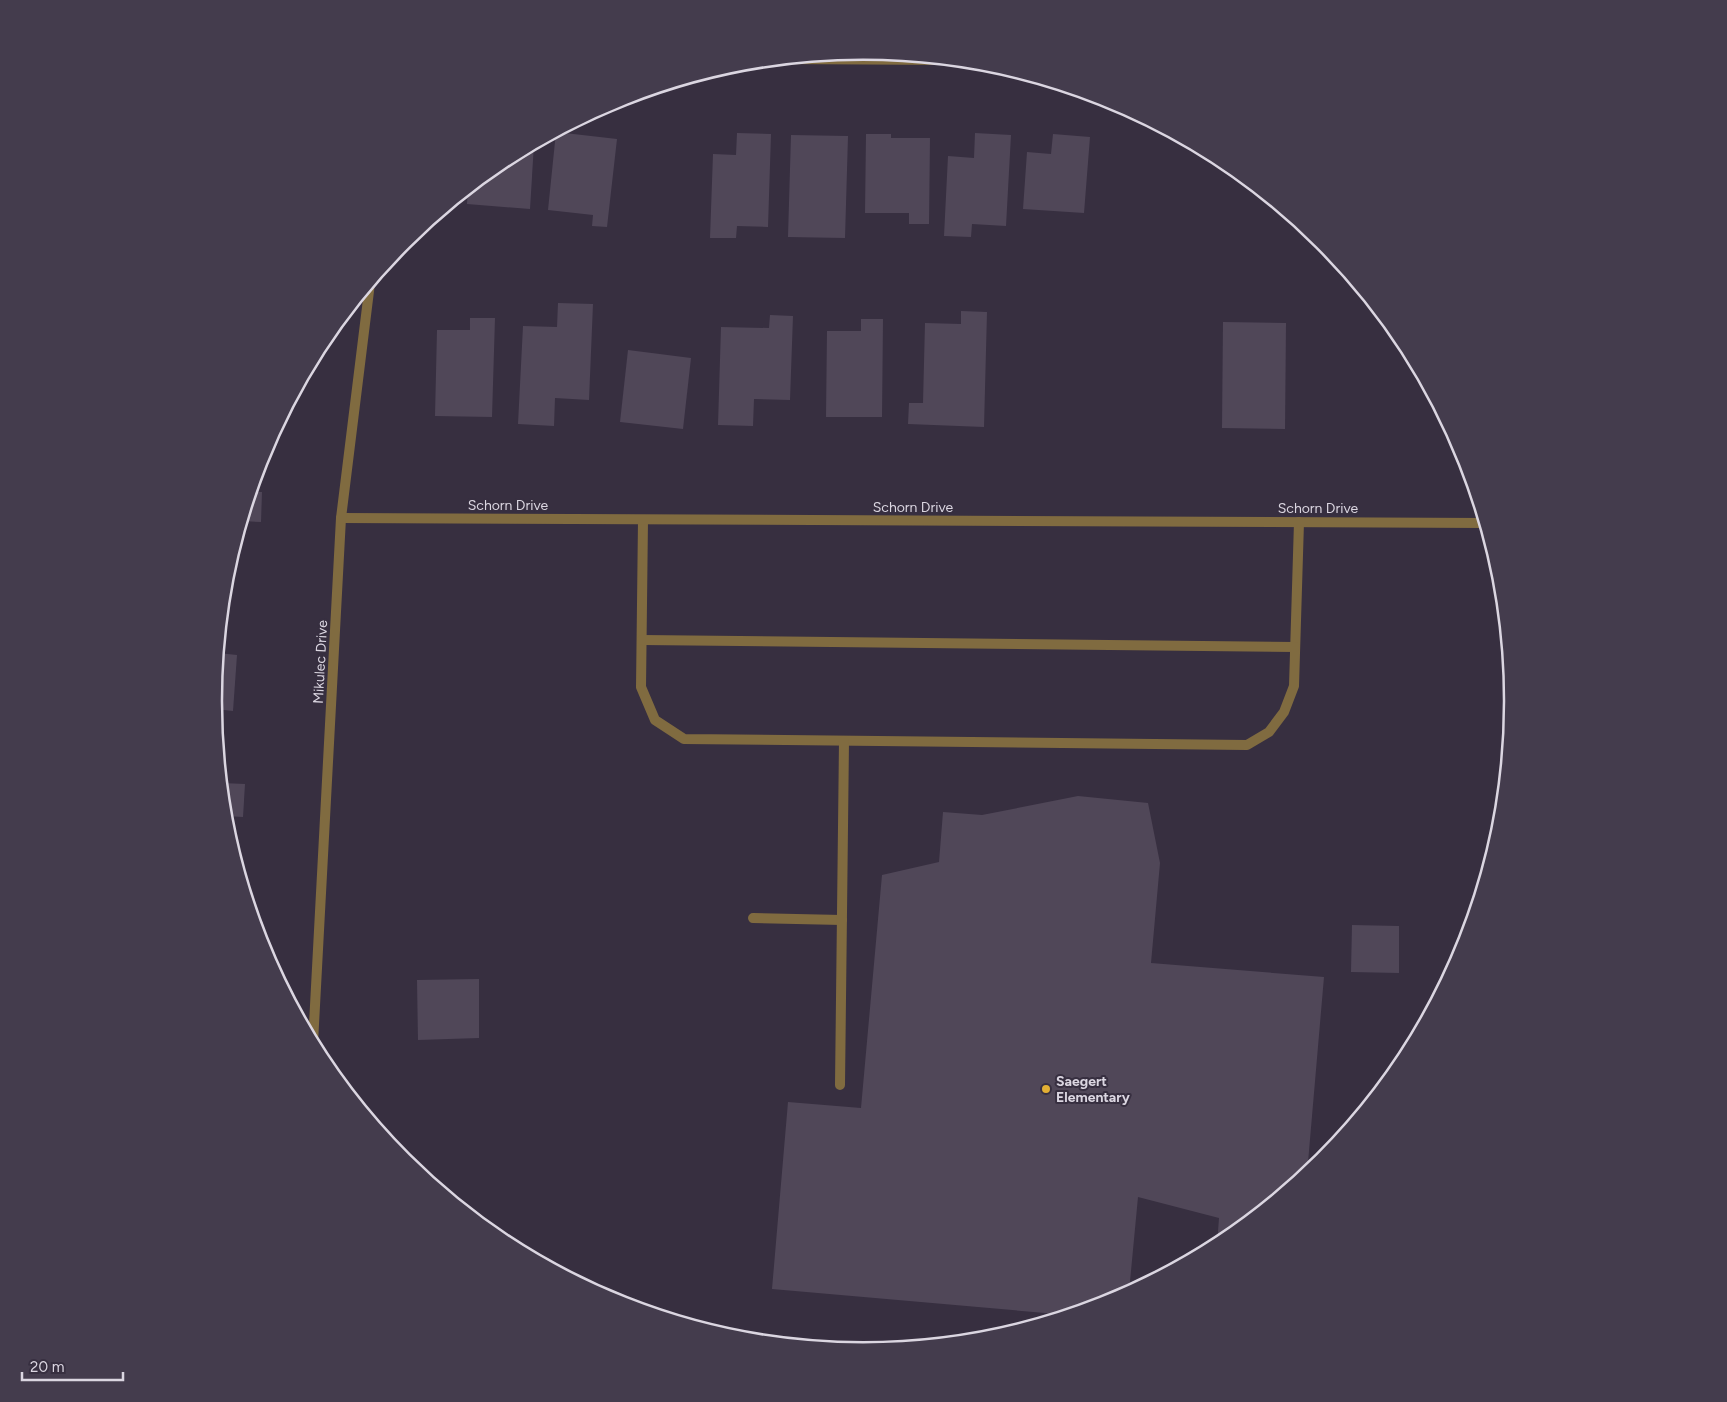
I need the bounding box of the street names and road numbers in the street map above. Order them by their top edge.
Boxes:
street label: Schorn Drive [468,497,549,514]
street label: Schorn Drive [873,499,954,516]
street label: Schorn Drive [1278,500,1359,517]
street label: Mikulec Drive [310,619,331,704]

